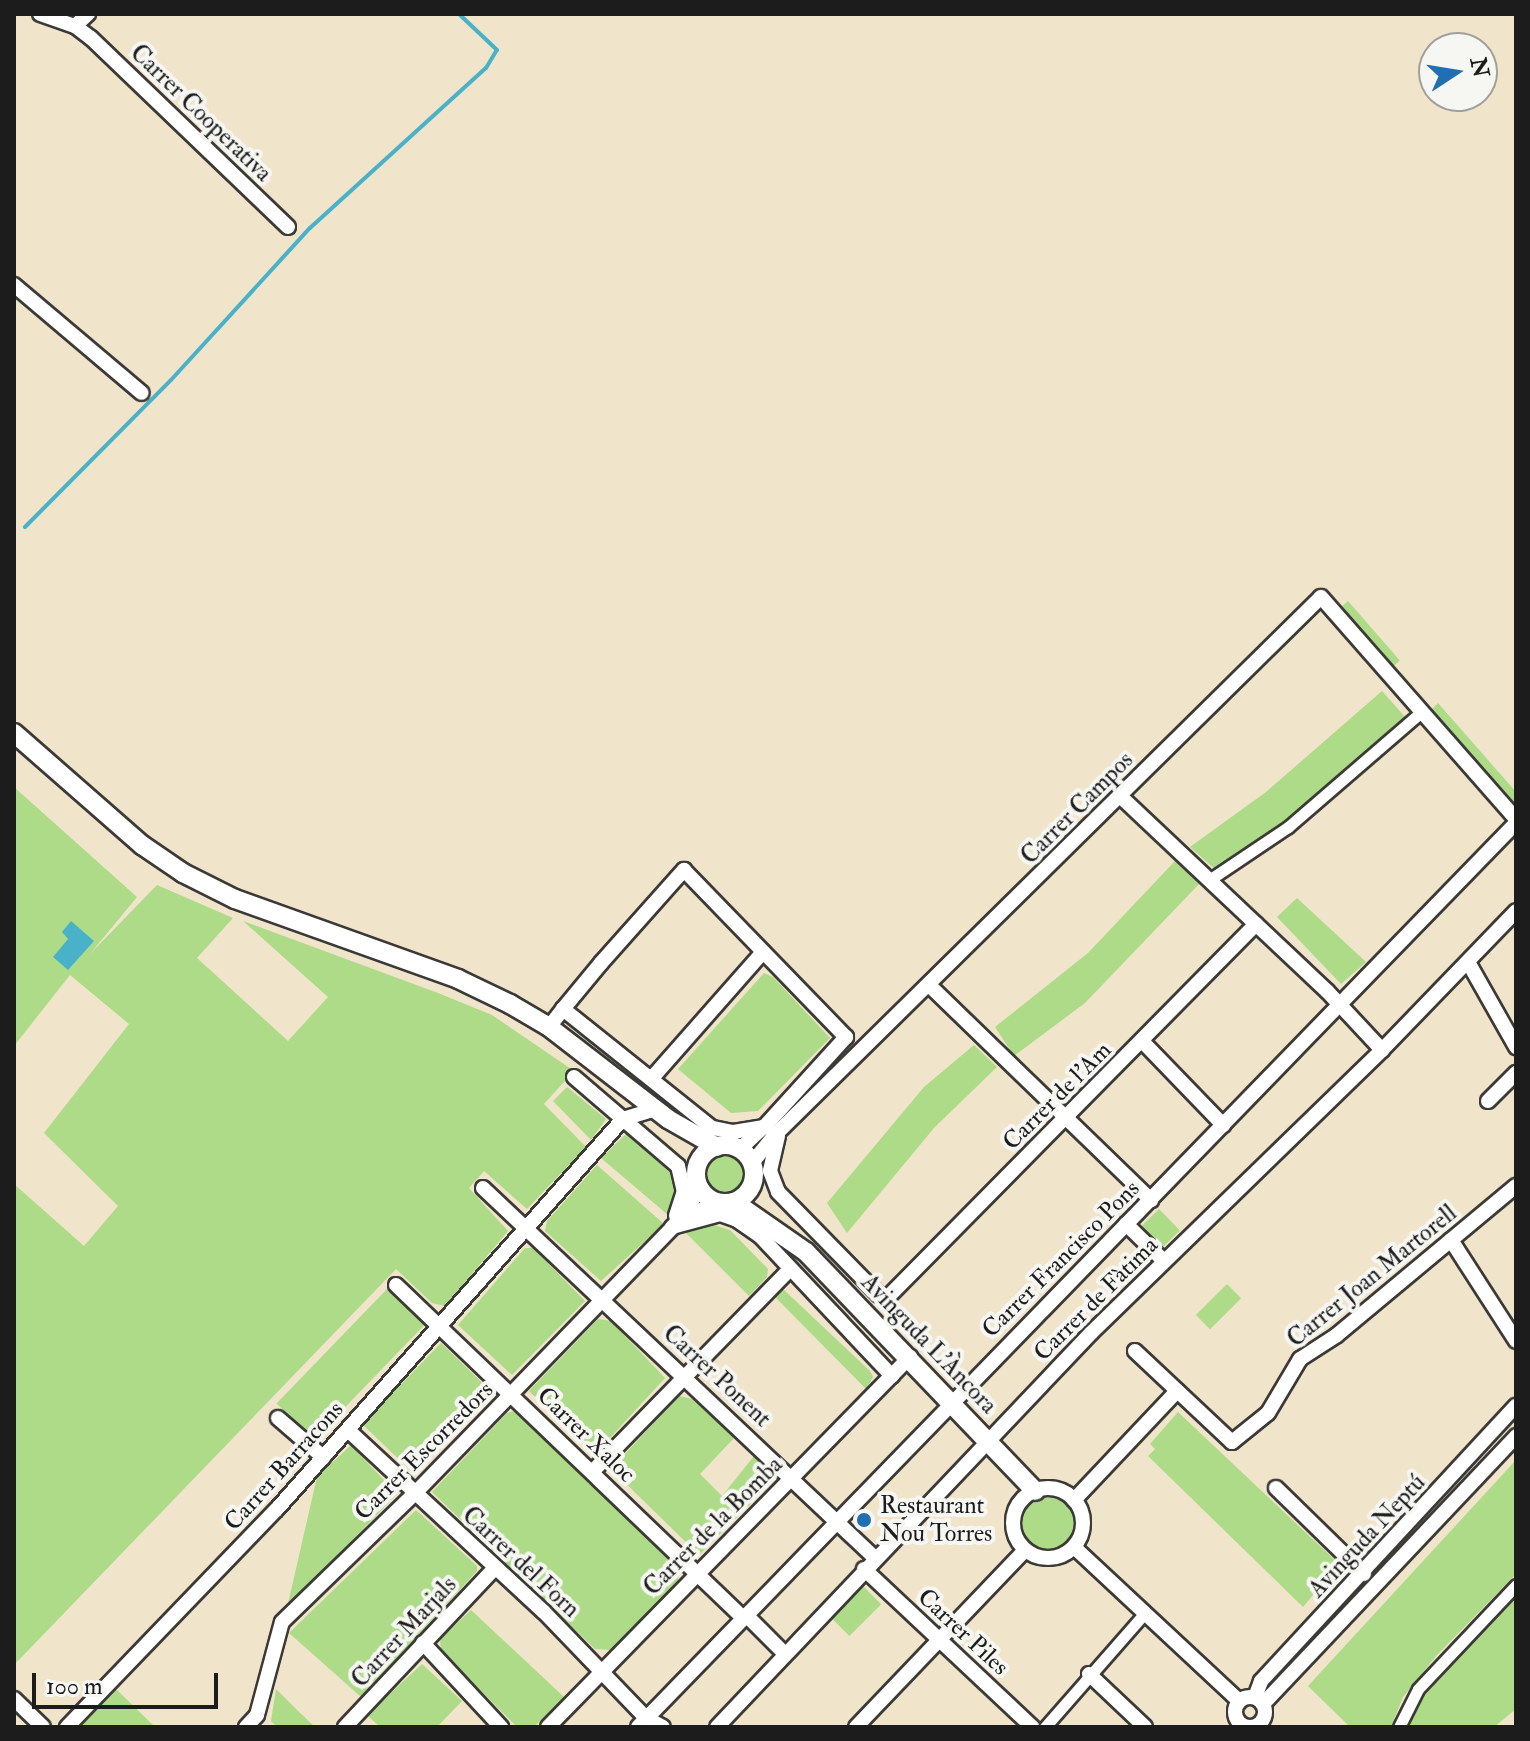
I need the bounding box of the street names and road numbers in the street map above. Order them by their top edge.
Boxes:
street label: Carrer Cooperativa [124,38,278,188]
street label: Carrer Campos [1015,746,1139,870]
street label: Carrer de l'Am [997,1036,1117,1156]
street label: Carrer Francisco Pons [976,1174,1146,1344]
street label: Carrer Joan Martorell [1281,1199,1463,1353]
street label: Carrer de Fàtima [1028,1231,1164,1367]
street label: Avinguda L'Àncora [855,1268,1003,1420]
street label: Carrer Ponent [657,1319,777,1433]
street label: Carrer Escorredors [349,1376,499,1526]
street label: Carrer Xaloc [531,1381,641,1489]
street label: Carrer Barracons [218,1395,350,1537]
street label: Carrer de la Bomba [638,1451,788,1601]
street label: Avinguda Neptú [1302,1468,1432,1604]
street label: Carrer del Forn [456,1500,586,1624]
street label: Carrer Marjals [345,1571,463,1693]
street label: Carrer Piles [912,1583,1014,1681]

